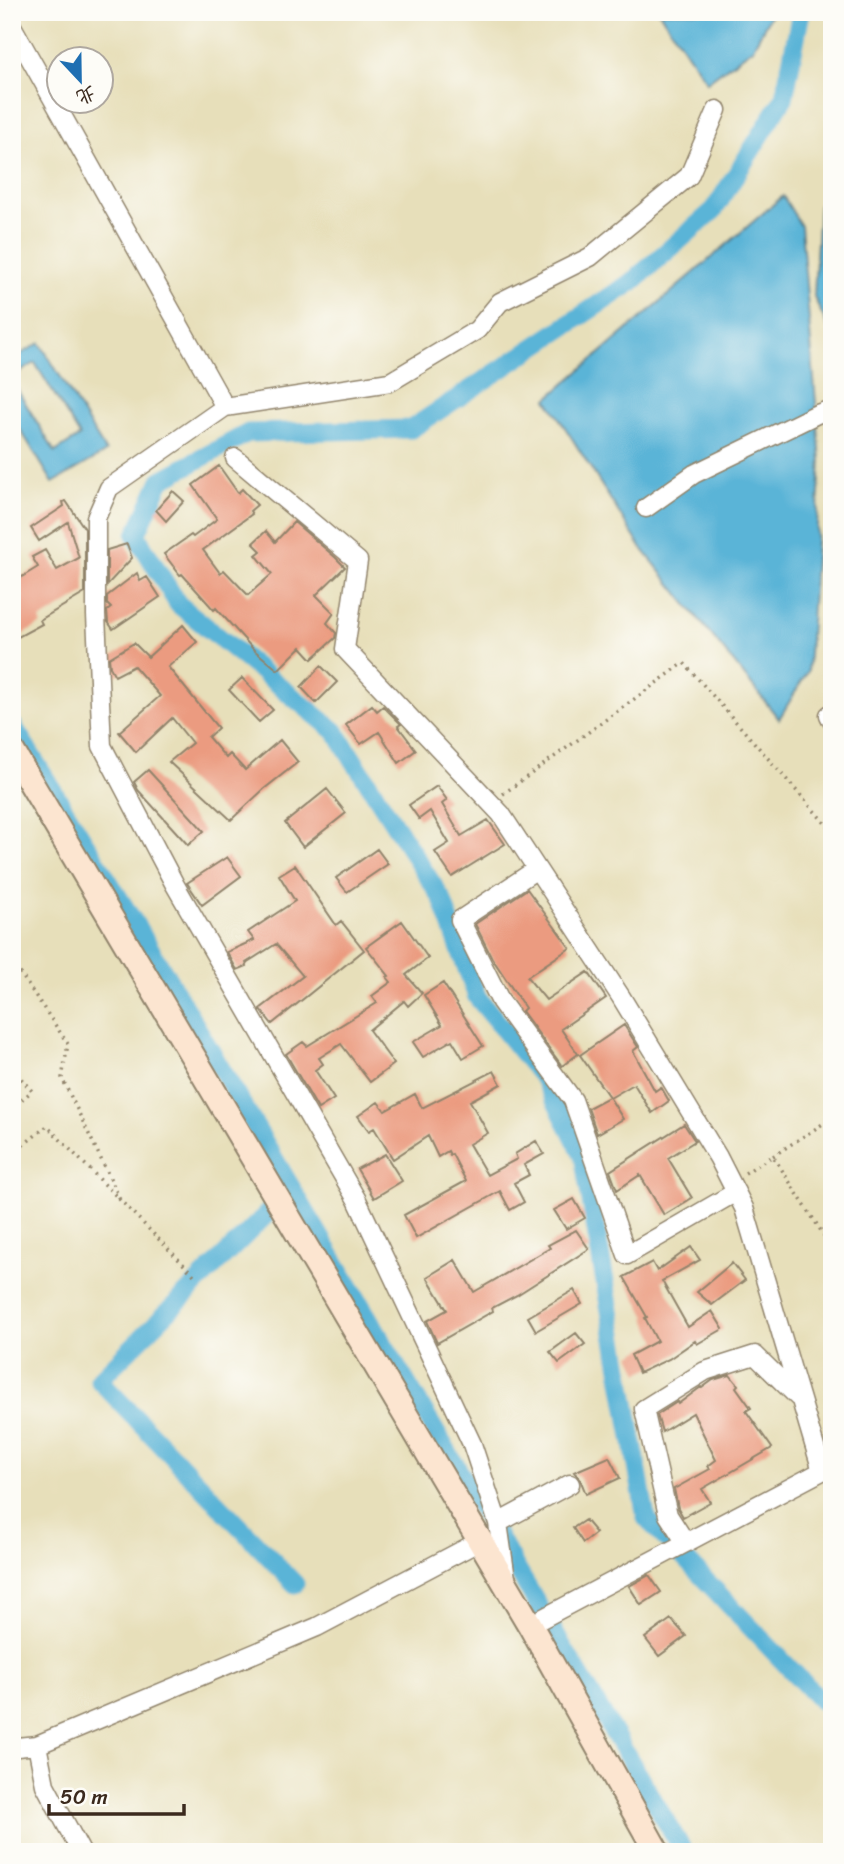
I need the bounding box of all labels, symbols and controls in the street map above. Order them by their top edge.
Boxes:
north arrow [46,46,116,116]
text: 北 [71,76,101,114]
scale bar [49,1773,184,1817]
text: 50 m [60,1778,108,1816]

